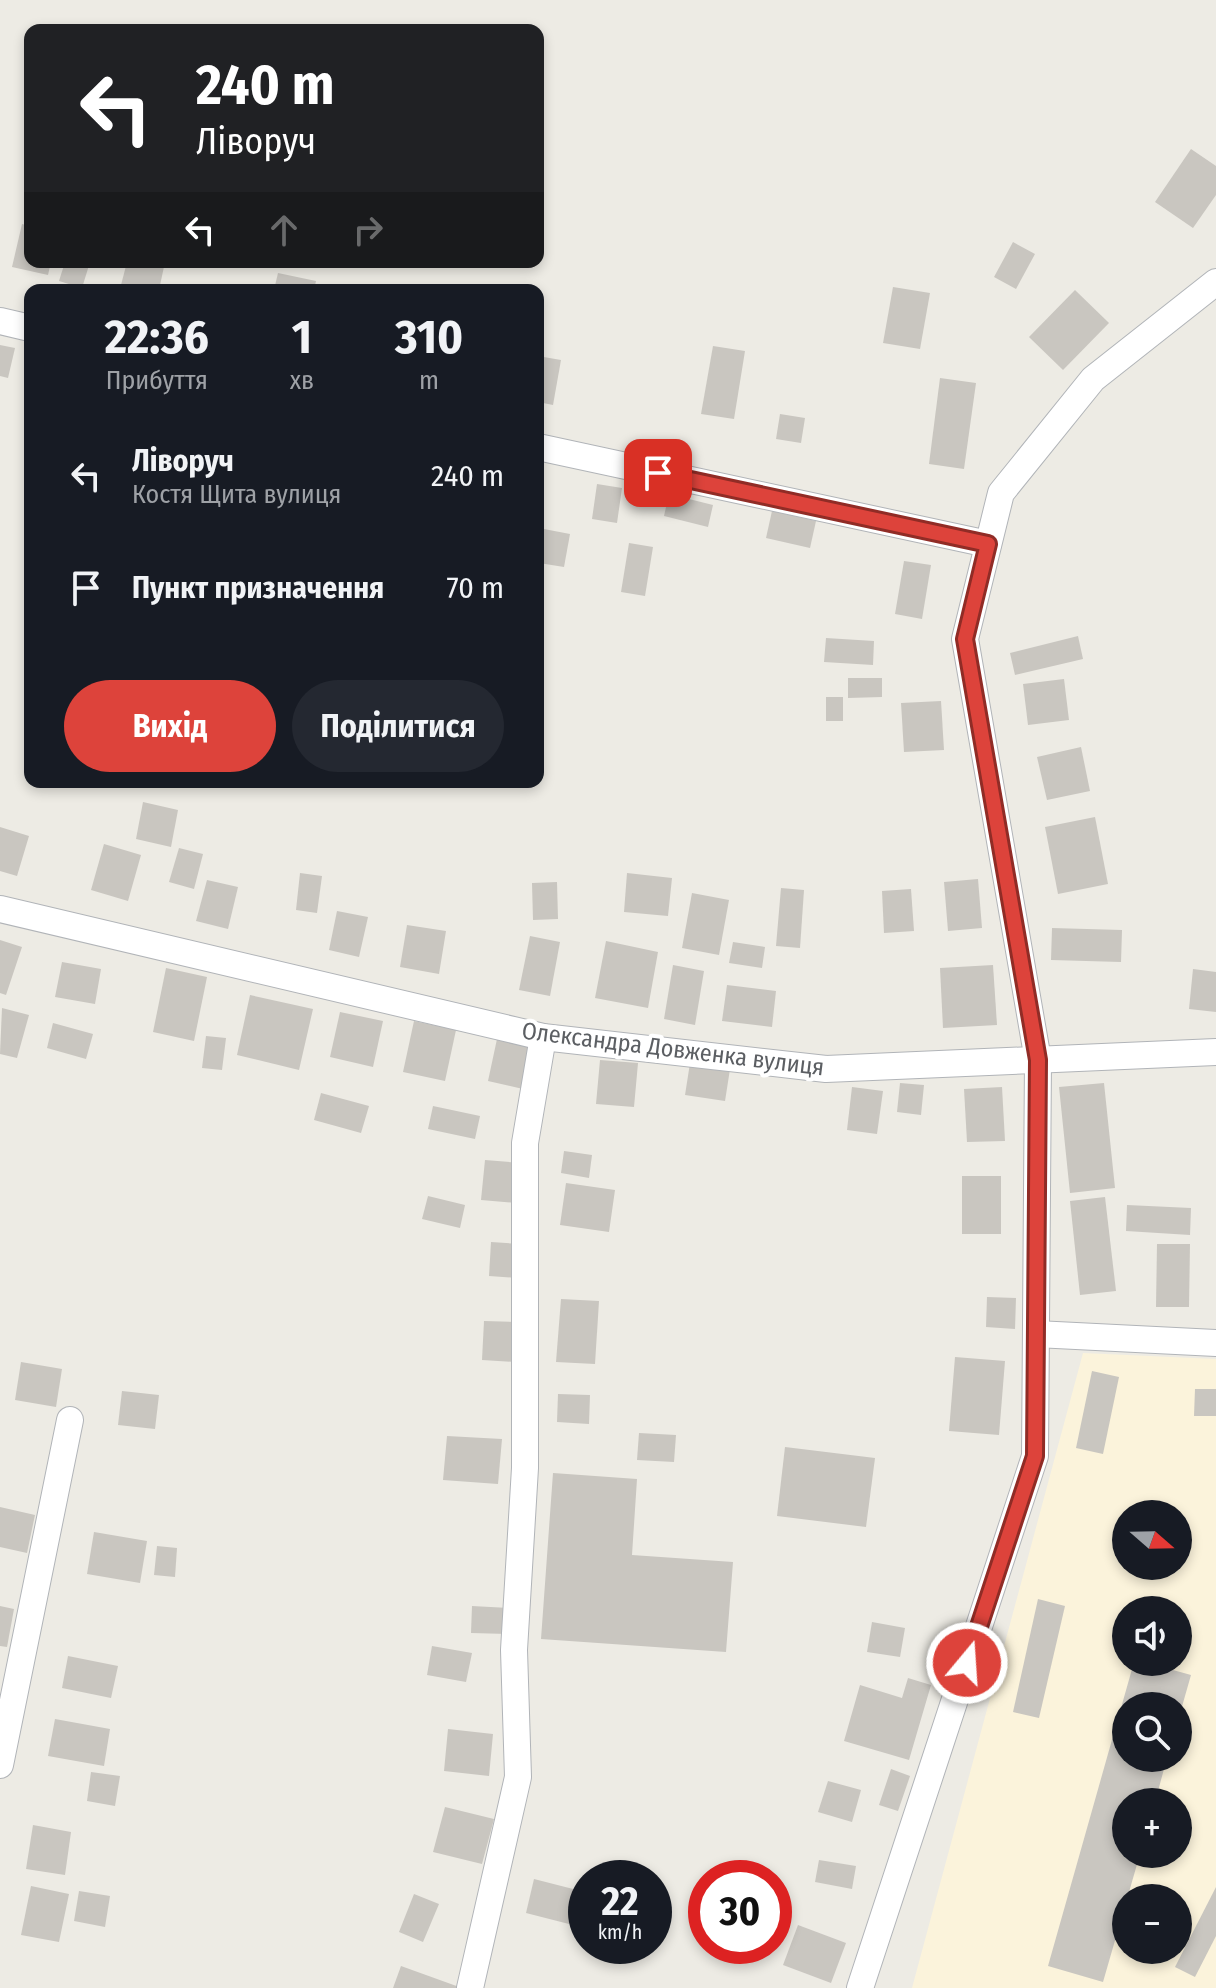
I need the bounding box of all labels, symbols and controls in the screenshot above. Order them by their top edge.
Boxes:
text: 240 m [196,52,335,119]
icon: left [64,56,168,160]
text: Ліворуч [196,120,316,164]
icon: left [178,208,222,252]
icon: ahead [262,208,306,252]
icon: right [346,208,390,252]
text: 22:36 [105,308,209,366]
text: 1 [292,308,312,366]
text: 310 [395,308,463,366]
text: Прибуття [106,365,208,396]
text: хв [290,365,314,396]
text: m [419,365,439,396]
pin [624,439,692,507]
text: Ліворуч [132,443,234,479]
icon: arrive [636,451,680,495]
icon: left [64,454,108,498]
text: 240 m [431,458,504,494]
text: Костя Щита вулиця [132,479,341,510]
icon: arrive [64,566,108,610]
text: Пункт призначення [132,570,384,606]
text: 70 m [446,570,504,606]
button: Вихід [64,680,276,772]
button: Поділитися [292,680,504,772]
street label: Олександра Довженка вулиця [520,1017,826,1081]
north arrow [1112,1500,1192,1580]
map controls [1112,1500,1192,1964]
button: sound [1112,1596,1192,1676]
position arrow [925,1621,1009,1705]
button: search [1112,1692,1192,1772]
button: + [1112,1788,1192,1868]
speed limit sign: 30 [688,1860,792,1964]
text: 22 [601,1878,639,1926]
button: − [1112,1884,1192,1964]
text: km/h [598,1920,642,1944]

